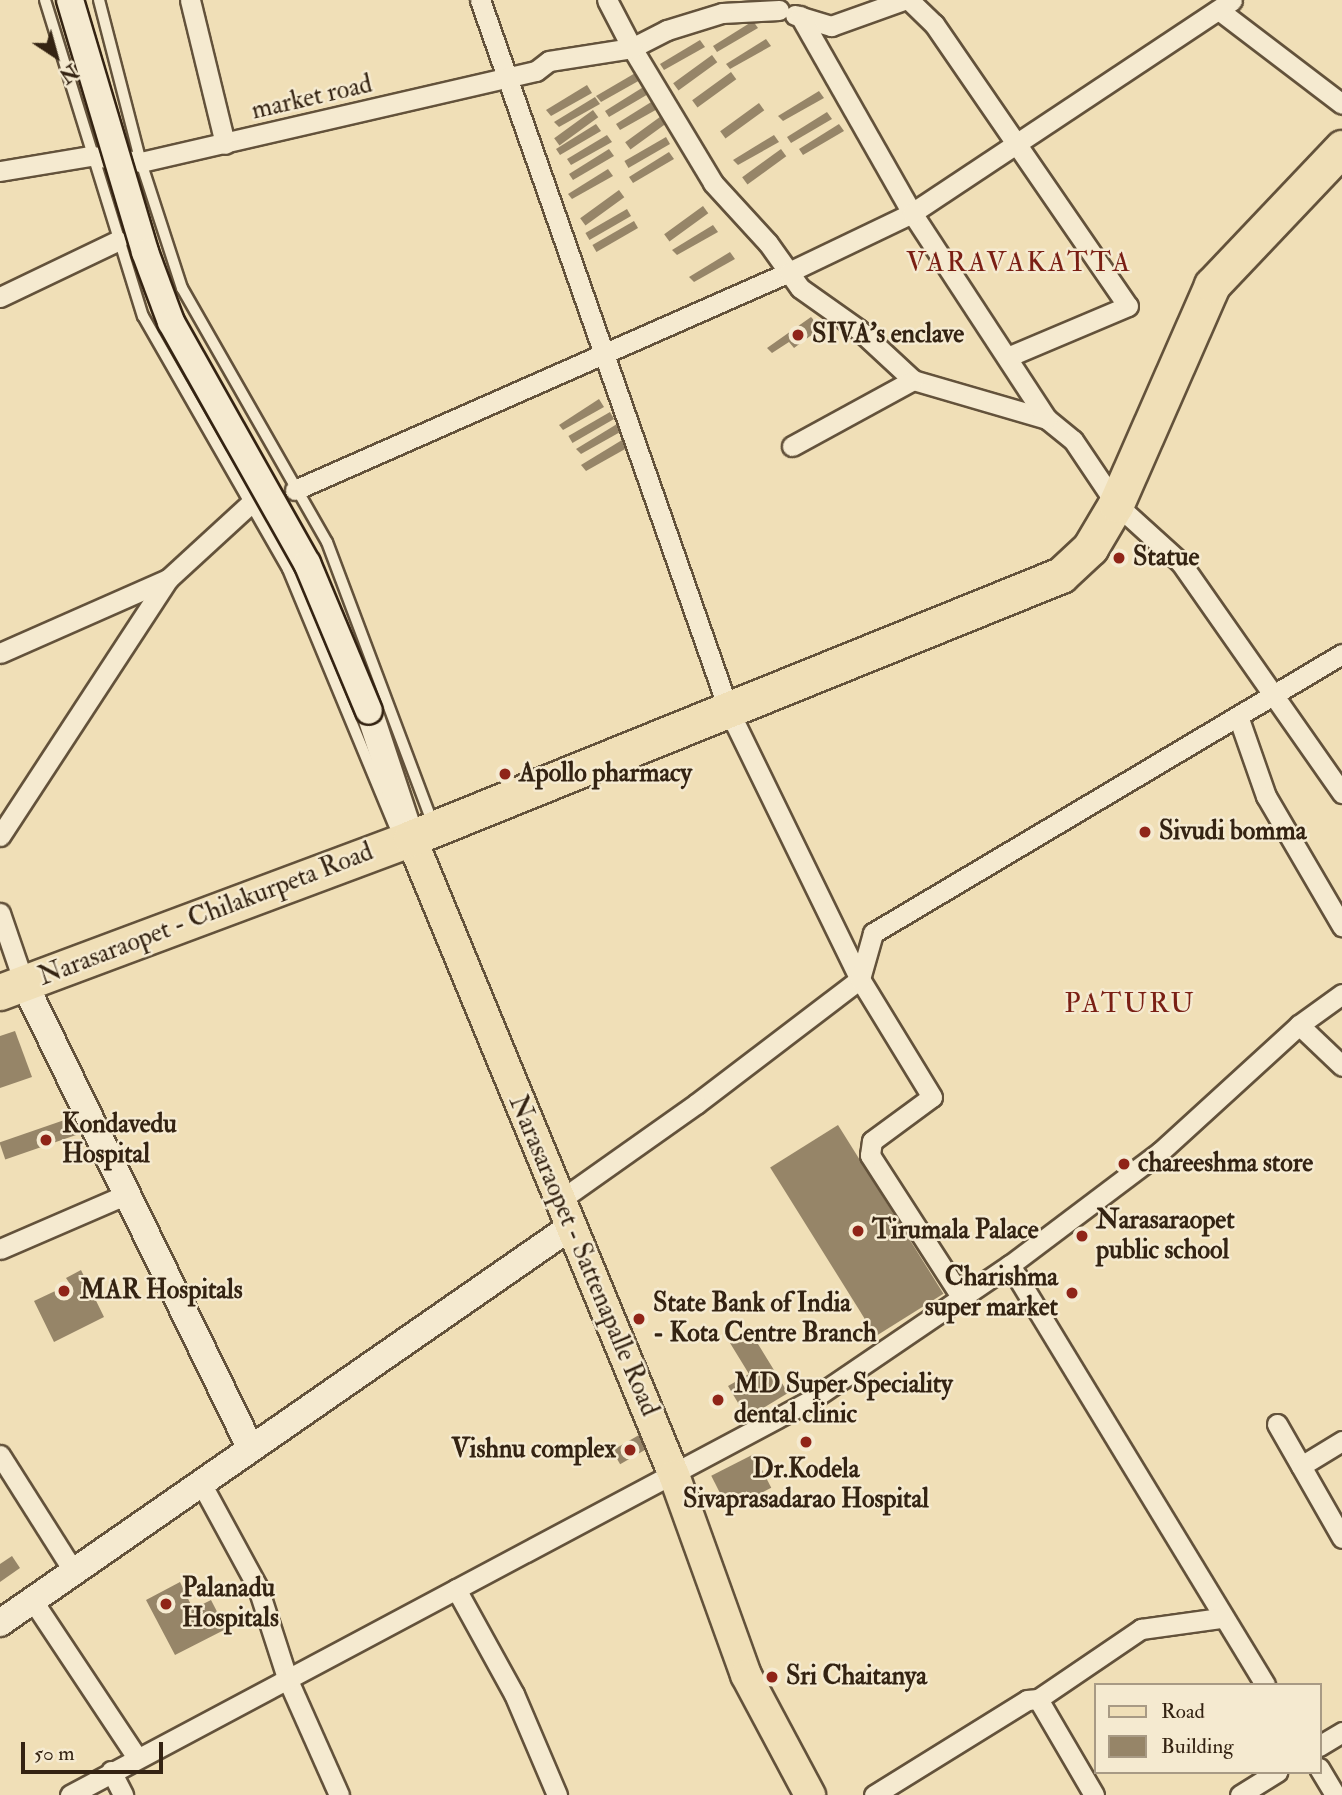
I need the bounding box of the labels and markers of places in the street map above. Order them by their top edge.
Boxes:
place label: SIVA's enclave [812,319,964,351]
marker: SIVA's enclave [790,327,806,343]
place label: Statue [1133,542,1199,574]
marker: Statue [1111,550,1127,566]
place label: Apollo pharmacy [519,758,692,790]
marker: Apollo pharmacy [497,766,513,782]
place label: Sivudi bomma [1159,816,1306,848]
marker: Sivudi bomma [1137,824,1153,840]
place label: Kondavedu Hospital [62,1109,177,1170]
marker: Kondavedu Hospital [36,1130,56,1150]
place label: chareeshma store [1138,1148,1313,1180]
marker: chareeshma store [1116,1156,1132,1172]
place label: Narasaraopet public school [1096,1205,1235,1266]
place label: Tirumala Palace [872,1215,1039,1247]
marker: Tirumala Palace [850,1223,866,1239]
marker: Narasaraopet public school [1074,1228,1090,1244]
place label: Charishma super market [925,1262,1058,1324]
place label: MAR Hospitals [80,1275,243,1307]
marker: MAR Hospitals [54,1281,74,1301]
marker: Charishma super market [1064,1285,1080,1301]
place label: State Bank of India - Kota Centre Branch [653,1288,877,1350]
marker: State Bank of India - Kota Centre Branch [631,1311,647,1327]
place label: MD Super Speciality dental clinic [734,1369,953,1430]
marker: MD Super Speciality dental clinic [708,1390,728,1410]
marker: Dr.Kodela Sivaprasadarao Hospital [796,1432,816,1452]
place label: Vishnu complex [451,1434,616,1466]
marker: Vishnu complex [622,1442,638,1458]
place label: Dr.Kodela Sivaprasadarao Hospital [683,1454,929,1516]
place label: Palanadu Hospitals [182,1573,279,1634]
marker: Palanadu Hospitals [156,1594,176,1614]
place label: Sri Chaitanya [786,1661,927,1693]
marker: Sri Chaitanya [764,1669,780,1685]

